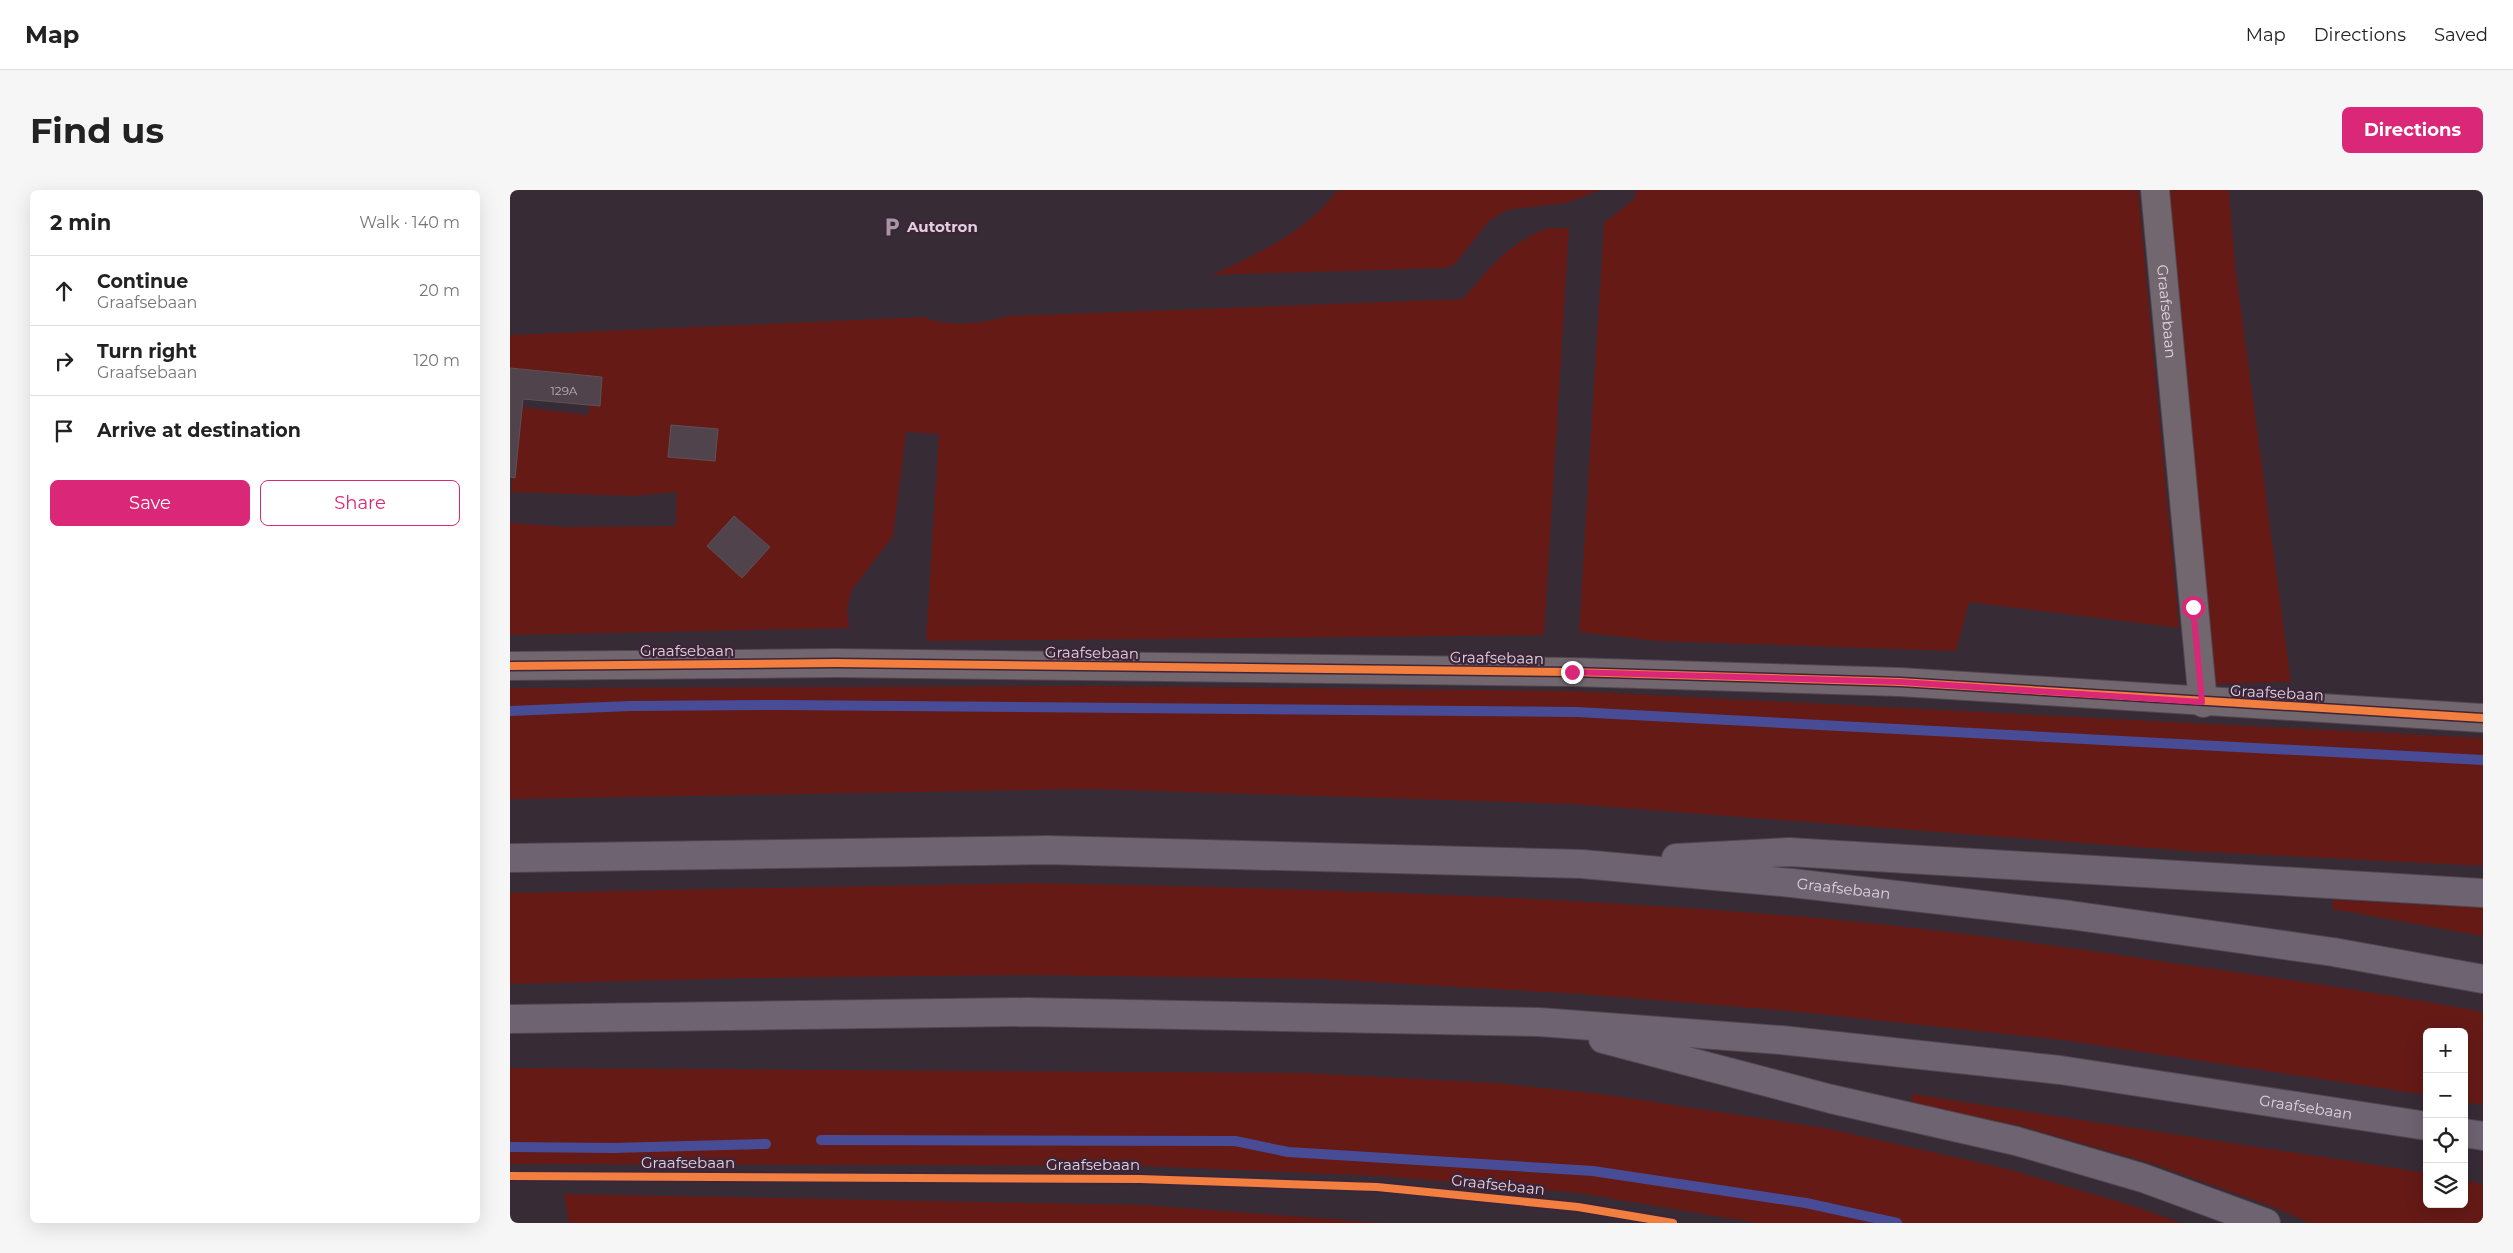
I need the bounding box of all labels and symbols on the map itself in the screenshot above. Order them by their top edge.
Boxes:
parking icon: Autotron [881,216,903,238]
place label: Autotron [906,217,978,236]
street label: Graafsebaan [2153,264,2181,359]
house number: 129A [551,383,578,398]
route start [2182,596,2205,619]
street label: Graafsebaan [640,641,734,660]
street label: Graafsebaan [1045,642,1139,663]
street label: Graafsebaan [1450,647,1544,668]
route end [1561,661,1584,684]
street label: Graafsebaan [2230,681,2325,704]
street label: Graafsebaan [1796,874,1891,903]
street label: Graafsebaan [2258,1091,2354,1123]
street label: Graafsebaan [641,1153,735,1172]
street label: Graafsebaan [1046,1155,1140,1174]
street label: Graafsebaan [1450,1170,1546,1199]

